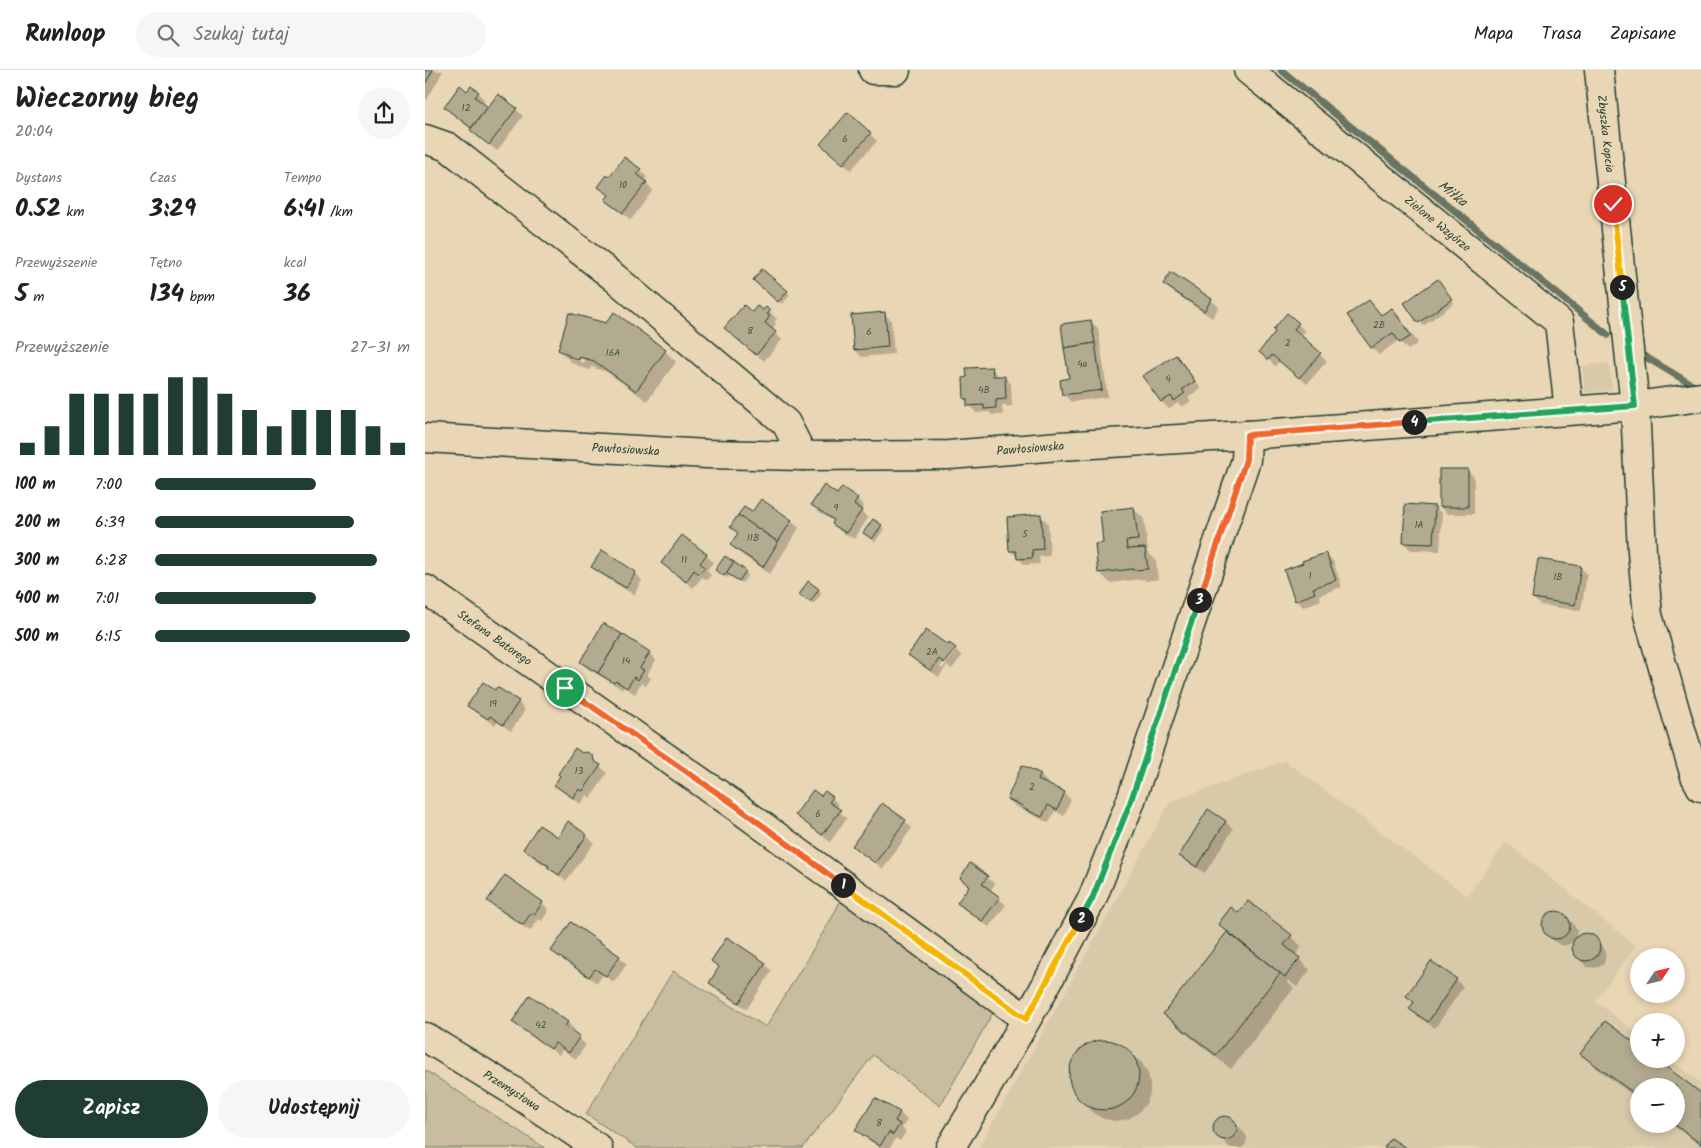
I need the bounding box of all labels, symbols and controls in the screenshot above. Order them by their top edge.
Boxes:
search box [136,12,486,57]
text: Runloop [25,15,106,54]
text: Szukaj tutaj [194,20,289,50]
text: Mapa [1474,20,1514,49]
text: Trasa [1542,20,1582,49]
text: Zapisane [1610,20,1676,49]
icon: search [154,21,182,49]
text: Wieczorny bieg [15,77,199,122]
button: share [358,87,410,139]
street label: Zbyszka Kopcia [1592,94,1619,174]
house number: 12 [462,100,471,116]
text: 20:04 [15,119,53,144]
house number: 6 [842,131,848,147]
text: Dystans [15,167,62,189]
text: Czas [149,167,176,189]
text: Tempo [284,167,322,189]
water label: Miłka [1433,175,1473,213]
house number: 10 [619,177,627,193]
pin [1592,183,1634,225]
text: 0.52 [15,189,61,229]
text: 3:29 [149,189,196,229]
text: 6:41 [284,189,325,229]
icon: check [1599,190,1627,218]
street label: Zielone Wzgórze [1400,191,1475,257]
text: km [61,201,84,223]
text: /km [325,201,353,223]
text: Przewyższenie [15,252,97,274]
text: Tętno [149,252,182,274]
text: kcal [284,252,306,274]
text: 5 [15,274,28,314]
text: 134 [149,274,184,314]
text: 36 [284,274,311,314]
pin: 5 [1609,274,1635,300]
text: 5 [1619,276,1626,298]
text: m [28,286,44,308]
text: bpm [184,286,215,308]
house number: 2B [1373,317,1385,333]
house number: 8 [747,323,754,339]
house number: 6 [866,324,872,340]
text: Przewyższenie [15,335,109,360]
text: 27–31 m [350,335,410,360]
house number: 2 [1285,335,1291,351]
house number: 16A [606,345,620,361]
house number: 4a [1077,356,1087,372]
house number: 4 [1165,371,1171,387]
house number: 4B [978,382,990,398]
pin: 4 [1401,410,1427,434]
text: 4 [1411,411,1418,433]
street label: Pawłosiowska [996,437,1065,461]
street label: Pawłosiowska [591,438,660,461]
text: 100 m [15,472,56,497]
text: 7:00 [95,472,122,497]
house number: 9 [834,500,839,516]
text: 200 m [15,510,60,535]
text: 6:39 [95,510,125,535]
house number: 1A [1414,517,1424,533]
house number: 5 [1022,526,1028,542]
house number: 11B [747,530,759,546]
text: 300 m [15,548,59,573]
text: 6:28 [95,548,127,573]
house number: 11 [681,552,687,568]
house number: 1 [1308,568,1312,584]
house number: 1B [1553,569,1563,585]
text: 400 m [15,586,59,611]
text: 7:01 [95,586,119,611]
pin: 3 [1187,588,1211,612]
text: 3 [1196,589,1203,611]
street label: Stefana Batorego [453,605,536,671]
text: 500 m [15,624,59,649]
text: 6:15 [95,624,121,649]
house number: 2A [926,644,938,660]
house number: 14 [622,653,631,669]
pin [544,667,586,709]
icon: arrive [551,674,579,702]
house number: 19 [489,696,497,712]
house number: 13 [575,763,584,779]
house number: 2 [1029,779,1035,795]
house number: 6 [815,806,821,822]
pin: 1 [831,872,855,898]
text: 1 [841,874,846,896]
pin: 2 [1069,906,1093,932]
text: 2 [1077,908,1086,930]
north arrow [1630,948,1685,1002]
map controls [1630,948,1685,1133]
button: + [1630,1013,1685,1068]
house number: 42 [535,1017,547,1033]
street label: Przemysłowa [479,1066,544,1117]
button: − [1630,1078,1685,1133]
button: Zapisz [15,1080,208,1138]
button: Udostępnij [218,1080,410,1138]
house number: 8 [876,1115,883,1131]

